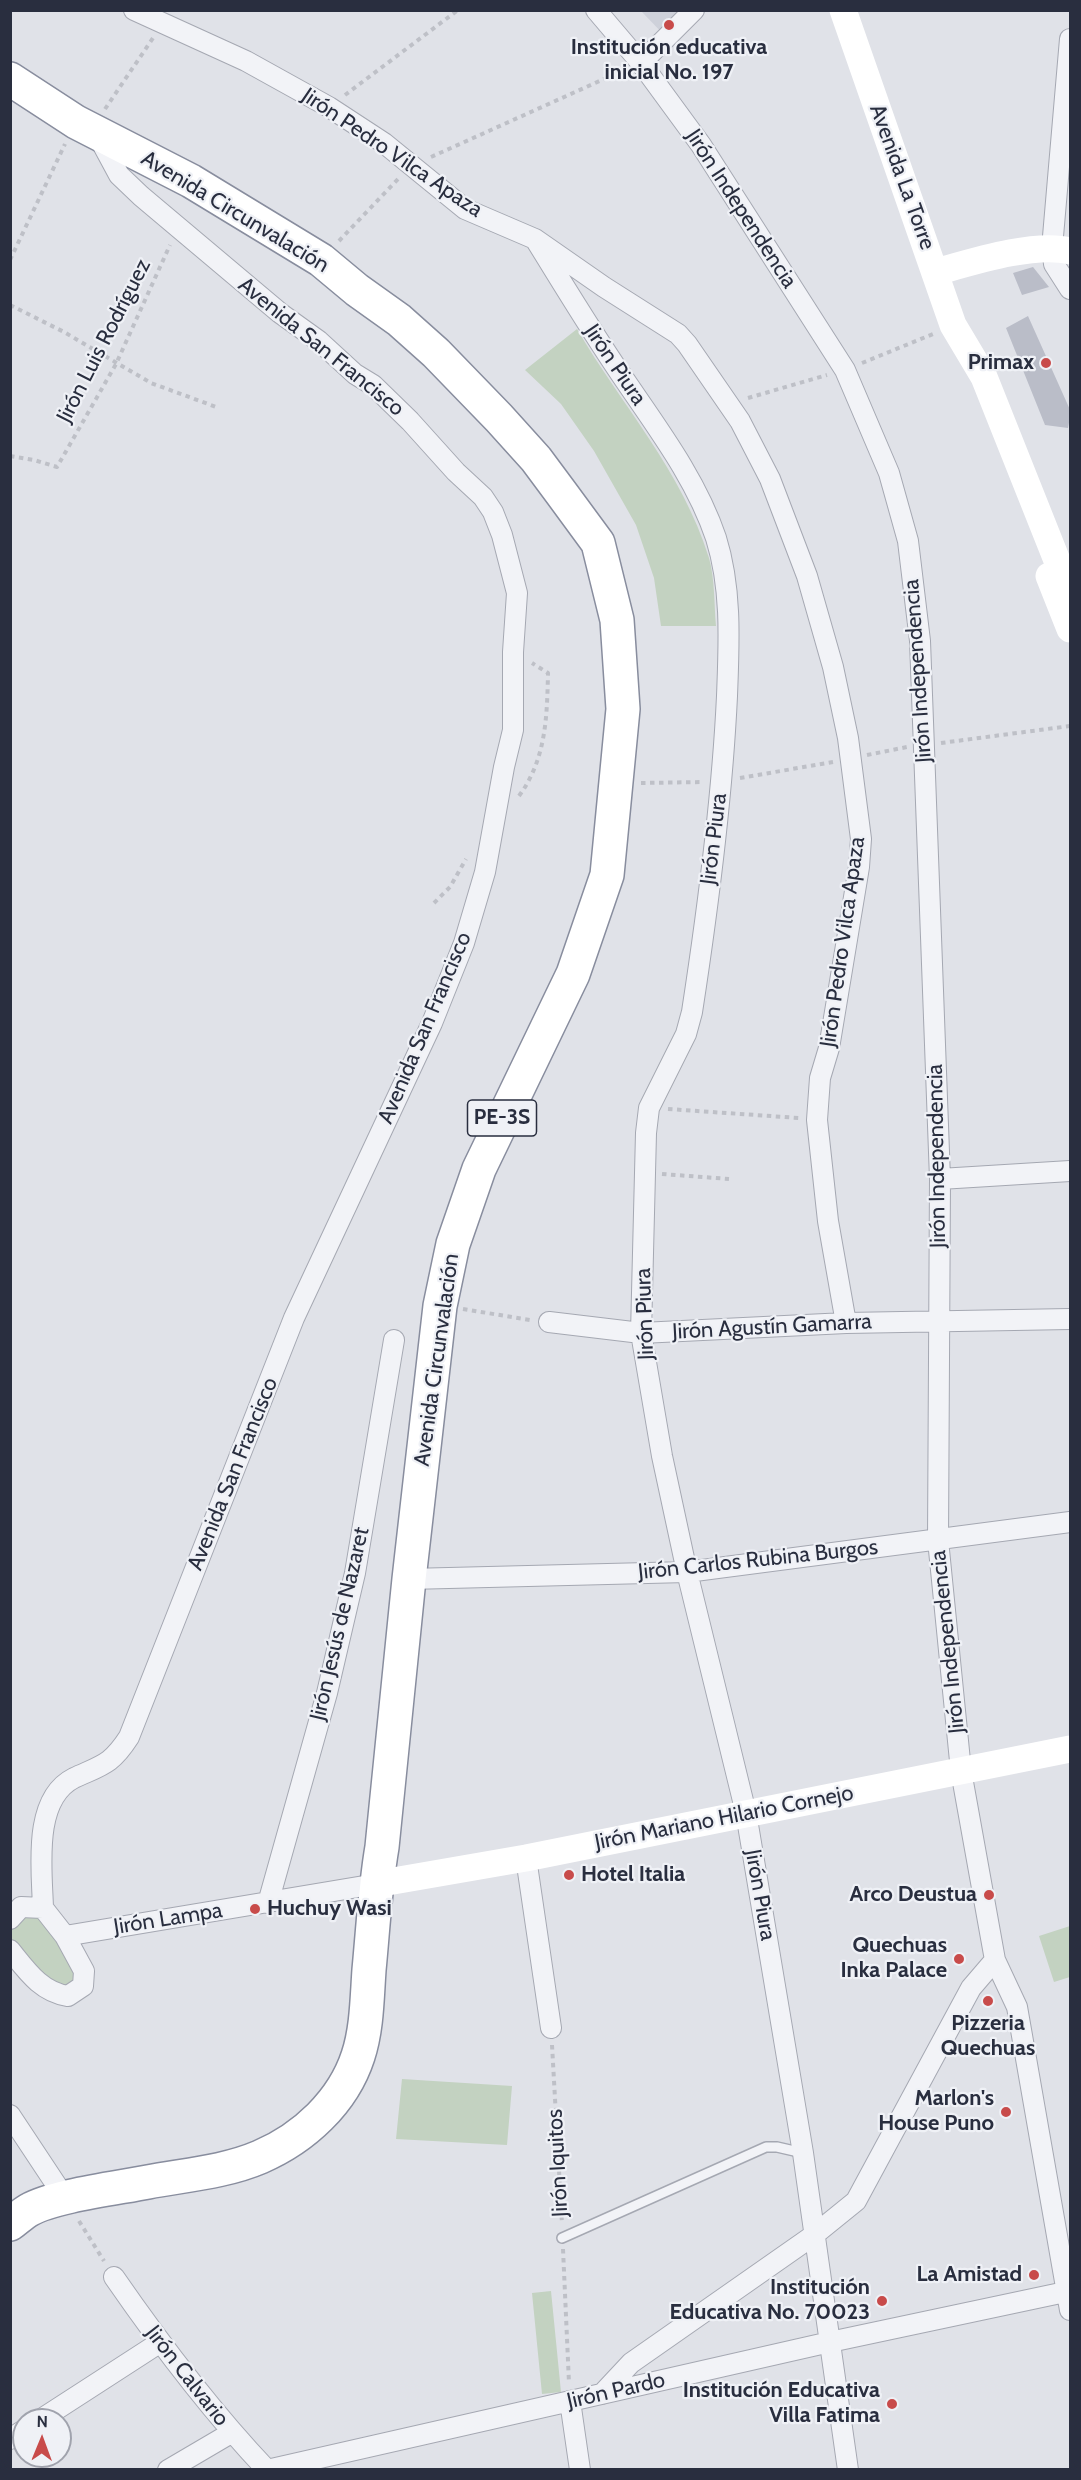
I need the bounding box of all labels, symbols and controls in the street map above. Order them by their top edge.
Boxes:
marker: Institución educativa inicial No. 197 [662,18,676,32]
place label: Institución educativa inicial No. 197 [571,35,767,86]
street label: Jirón Pedro Vilca Apaza [297,83,487,223]
street label: Avenida La Torre [863,101,941,253]
street label: Jirón Independencia [680,125,802,293]
street label: Avenida Circunvalación [136,145,334,279]
street label: Jirón Luis Rodríguez [51,255,157,427]
street label: Avenida San Francisco [233,272,409,422]
street label: Jirón Piura [578,319,652,411]
place label: Primax [968,350,1034,376]
marker: Primax [1039,356,1053,370]
street label: Jirón Independencia [898,578,938,764]
street label: Jirón Piura [695,792,733,886]
street label: Jirón Pedro Vilca Apaza [815,835,871,1049]
street label: Avenida San Francisco [373,928,477,1128]
street label: Jirón Independencia [922,1064,952,1248]
road number: PE-3S [468,1100,536,1136]
street label: Avenida Circunvalación [409,1252,465,1468]
street label: Jirón Piura [630,1268,660,1360]
street label: Jirón Agustín Gamarra [672,1309,872,1345]
street label: Avenida San Francisco [182,1374,284,1574]
street label: Jirón Jesús de Nazaret [305,1525,375,1723]
street label: Jirón Carlos Rubina Burgos [637,1534,879,1586]
street label: Jirón Independencia [925,1549,971,1735]
street label: Jirón Mariano Hilario Cornejo [592,1780,856,1856]
street label: Jirón Piura [739,1847,781,1943]
place label: Hotel Italia [581,1862,685,1888]
marker: Hotel Italia [562,1868,576,1882]
place label: Arco Deustua [850,1882,977,1908]
marker: Arco Deustua [982,1888,996,1902]
place label: Huchuy Wasi [267,1896,392,1922]
street label: Jirón Lampa [112,1897,224,1941]
marker: Huchuy Wasi [248,1902,262,1916]
place label: Quechuas Inka Palace [841,1933,947,1984]
marker: Quechuas Inka Palace [952,1952,966,1966]
marker: Pizzeria Quechuas [981,1994,995,2008]
place label: Pizzeria Quechuas [941,2011,1035,2062]
place label: Marlon's House Puno [878,2086,994,2138]
marker: Marlon's House Puno [999,2105,1013,2119]
street label: Jirón Iquitos [542,2108,574,2218]
place label: La Amistad [917,2262,1022,2288]
marker: La Amistad [1027,2268,1041,2282]
place label: Institución Educativa No. 70023 [669,2275,870,2326]
marker: Institución Educativa No. 70023 [875,2294,889,2308]
street label: Jirón Calvario [140,2321,234,2431]
street label: Jirón Pardo [564,2367,668,2415]
place label: Institución Educativa Villa Fatima [683,2378,880,2430]
marker: Institución Educativa Villa Fatima [885,2397,899,2411]
north arrow [12,2408,72,2468]
text: N [36,2412,48,2431]

